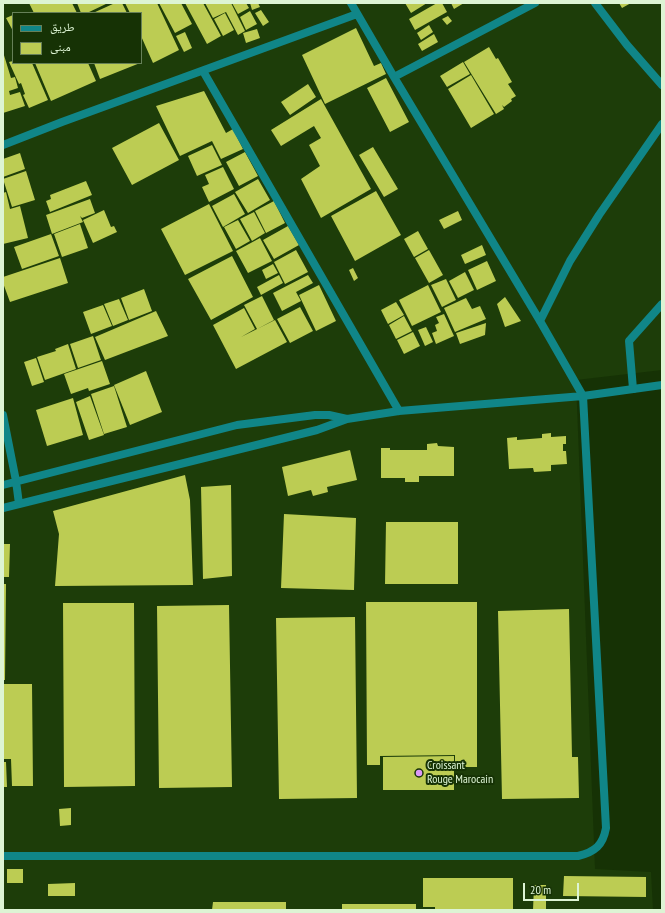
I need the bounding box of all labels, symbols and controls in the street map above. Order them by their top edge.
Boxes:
legend [12,12,142,64]
text: طريق [50,19,75,34]
text: مبنى [50,39,71,54]
place label: Croissant Rouge Marocain [427,759,493,787]
marker: Croissant Rouge Marocain [414,768,424,778]
scale bar [525,875,581,901]
text: 20 m [530,882,551,897]

